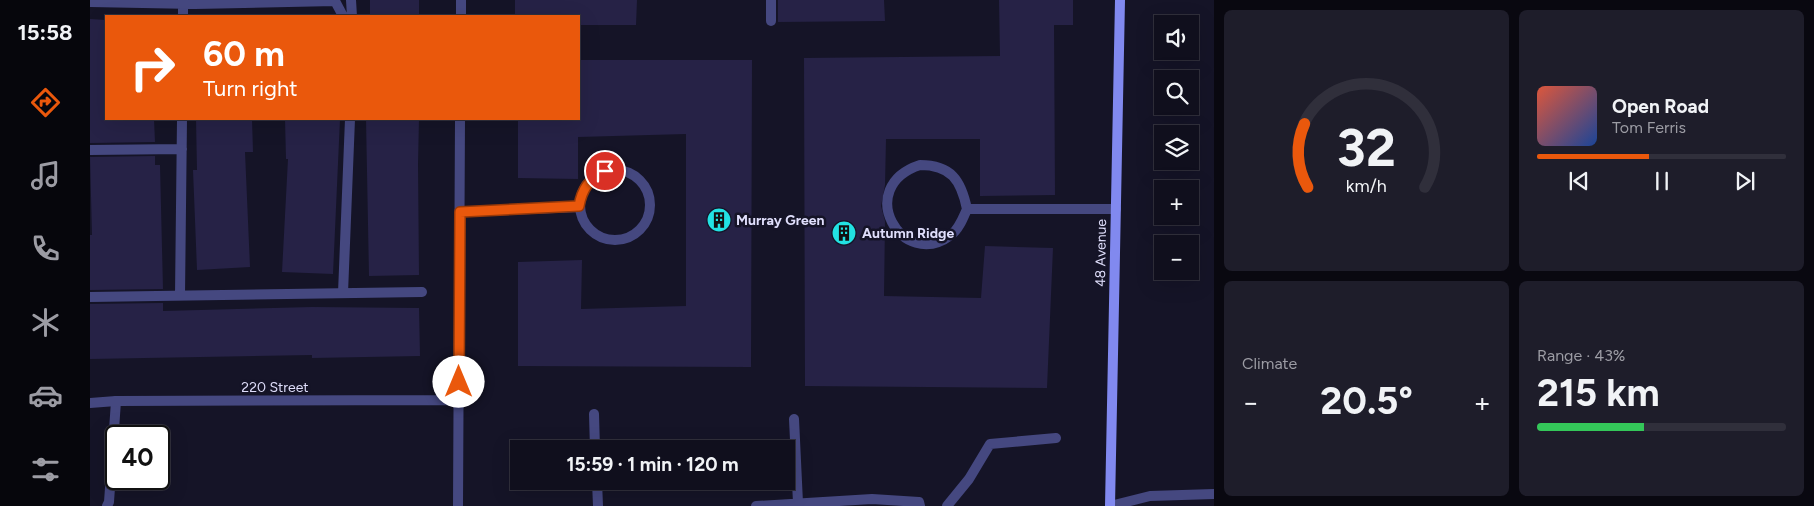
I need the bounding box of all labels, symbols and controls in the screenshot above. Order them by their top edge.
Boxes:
map controls [1154,15,1199,280]
button: sound [1154,15,1199,60]
text: 15:58 [18,19,72,46]
text: 60 m [203,33,285,75]
icon: right [120,35,185,100]
button: search [1154,70,1199,115]
text: Turn right [203,75,298,102]
icon: directions [28,85,63,120]
text: Open Road [1612,95,1709,118]
text: 32 [1337,117,1396,179]
text: Tom Ferris [1612,118,1686,137]
button: layers [1154,125,1199,170]
pin [584,150,626,192]
icon: arrive [591,157,619,185]
icon: music [28,158,63,193]
icon: previous [1565,167,1593,195]
icon: pause [1648,167,1676,195]
icon: next [1731,167,1759,195]
text: km/h [1346,175,1387,196]
button: + [1154,180,1199,225]
building icon: Murray Green [706,207,732,233]
place label: Murray Green [736,212,824,229]
street label: 48 Avenue [1092,218,1110,287]
building icon: Autumn Ridge [831,220,857,246]
place label: Autumn Ridge [862,225,954,242]
icon: phone [28,231,63,266]
button: − [1154,235,1199,280]
icon: climate [28,305,63,340]
text: Range · 43% [1537,346,1625,365]
text: Climate [1242,354,1297,373]
position arrow [432,355,484,407]
text: 215 km [1537,370,1660,416]
icon: car [28,378,63,413]
text: 20.5° [1320,378,1413,424]
street label: 220 Street [241,379,309,396]
text: − [1242,385,1259,419]
text: + [1474,385,1491,419]
speed limit sign: 40 [105,425,170,490]
icon: filters [28,452,63,487]
text: 15:59 · 1 min · 120 m [566,453,739,476]

